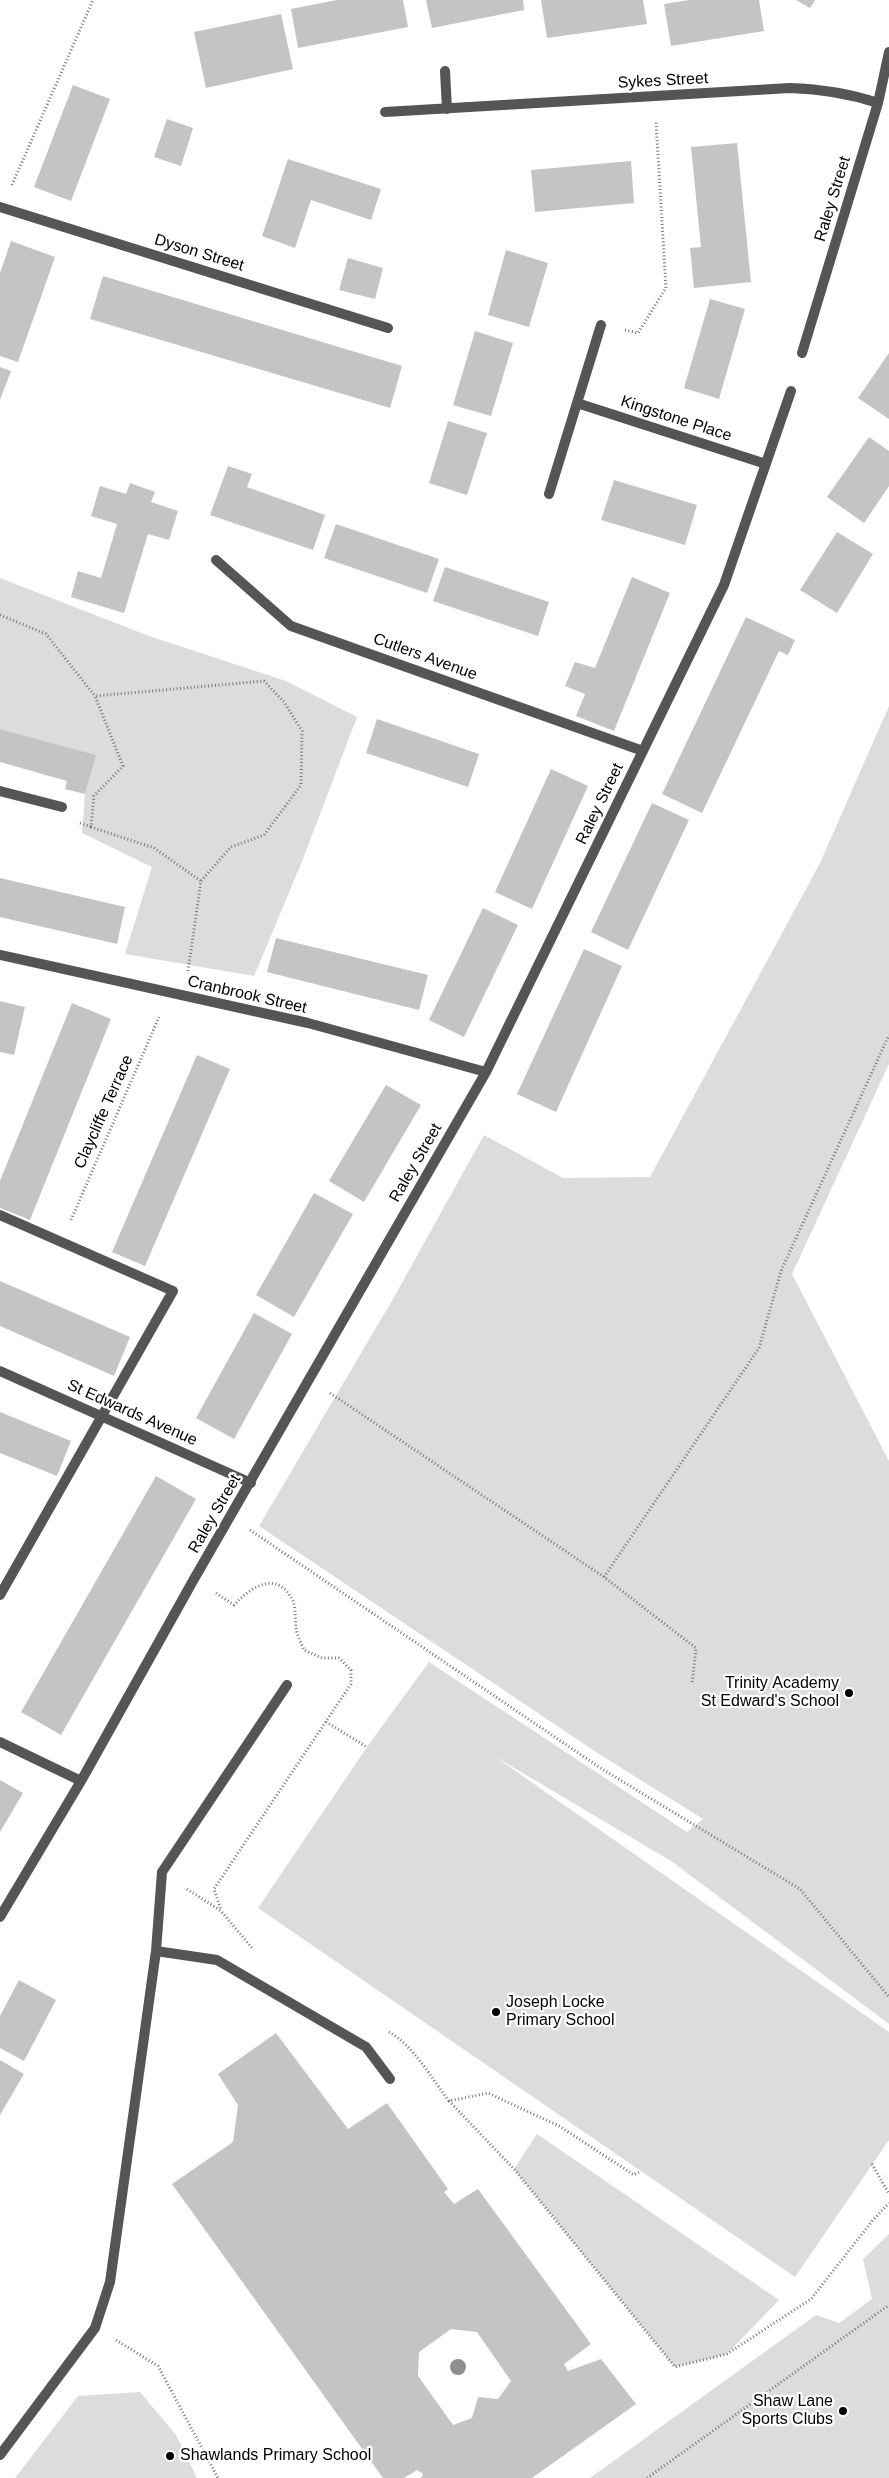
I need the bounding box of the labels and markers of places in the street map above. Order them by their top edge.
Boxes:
place label: Trinity Academy St Edward's School [701,1674,839,1712]
marker: Trinity Academy St Edward's School [843,1687,855,1699]
place label: Joseph Locke Primary School [506,1993,614,2031]
marker: Joseph Locke Primary School [490,2006,502,2018]
place label: Shaw Lane Sports Clubs [741,2392,833,2430]
marker: Shaw Lane Sports Clubs [837,2405,849,2417]
place label: Shawlands Primary School [180,2446,371,2466]
marker: Shawlands Primary School [164,2450,176,2462]

